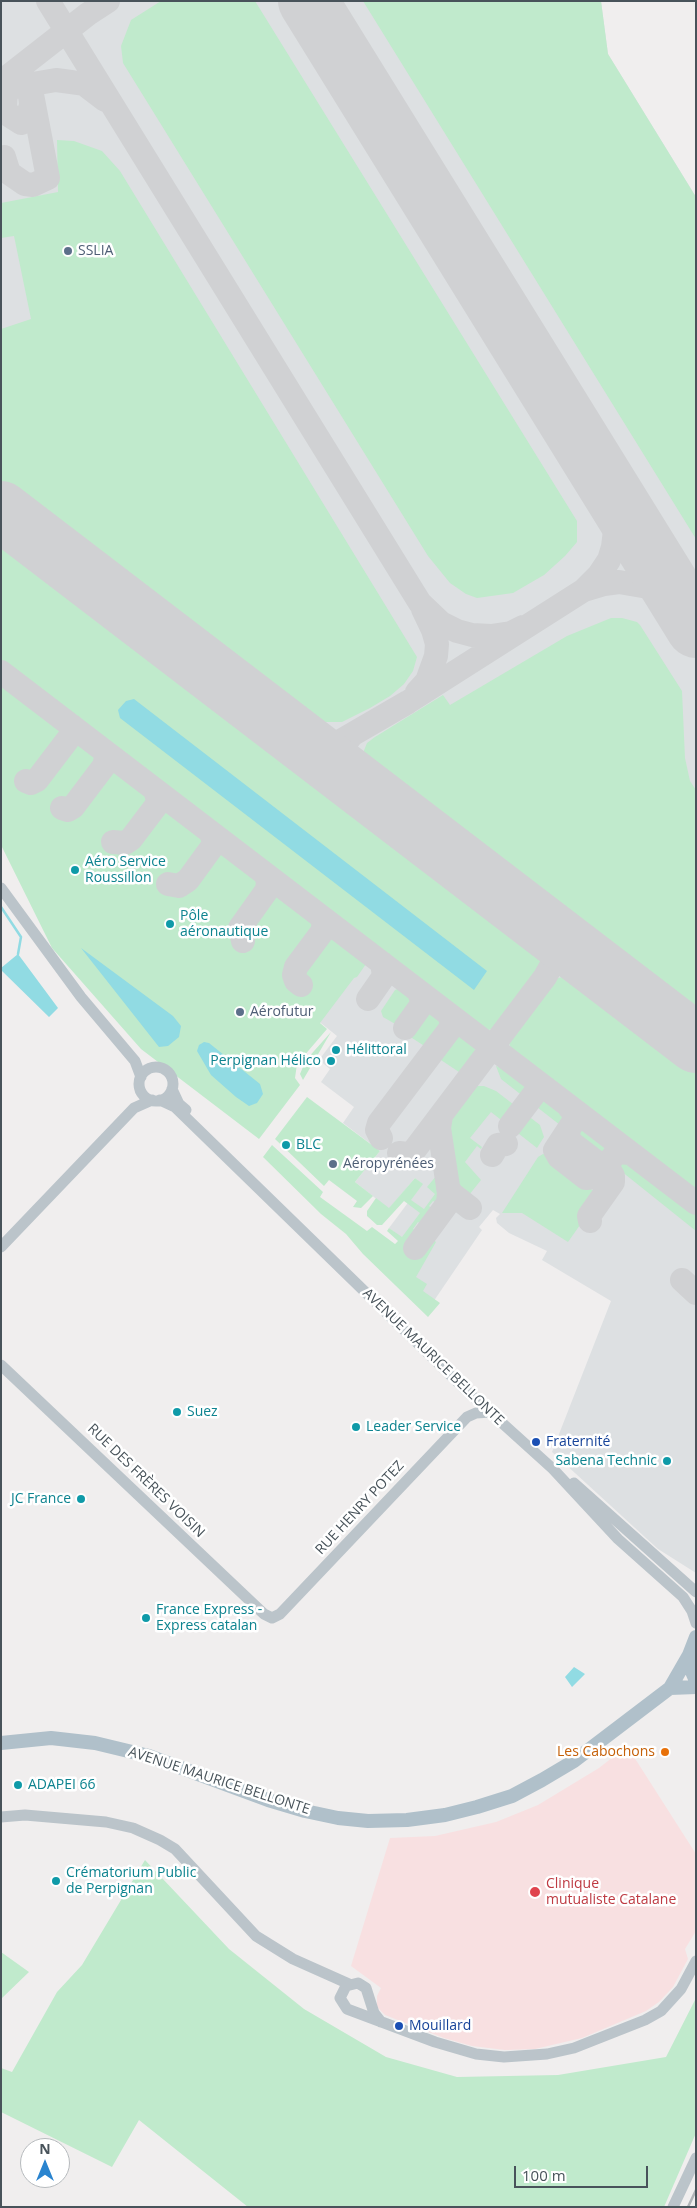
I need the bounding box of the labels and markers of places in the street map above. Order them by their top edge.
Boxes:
place label: SSLIA [78,243,113,259]
marker: SSLIA [62,245,74,257]
place label: Aéro Service Roussillon [85,854,166,886]
marker: Aéro Service Roussillon [69,864,81,876]
place label: Pôle aéronautique [180,908,268,940]
marker: Pôle aéronautique [164,918,176,930]
place label: Aérofutur [250,1004,313,1020]
marker: Aérofutur [234,1006,246,1018]
place label: Hélittoral [346,1042,407,1058]
marker: Hélittoral [330,1044,342,1056]
place label: Perpignan Hélico [210,1053,321,1069]
marker: Perpignan Hélico [325,1055,337,1067]
place label: BLC [296,1137,321,1153]
marker: BLC [280,1139,292,1151]
place label: Aéropyrénées [343,1156,434,1172]
marker: Aéropyrénées [327,1158,339,1170]
place label: Suez [187,1404,218,1420]
marker: Suez [171,1406,183,1418]
place label: Leader Service [366,1419,461,1435]
marker: Leader Service [350,1421,362,1433]
place label: Fraternité [546,1434,610,1450]
marker: Fraternité [530,1436,542,1448]
place label: Sabena Technic [555,1453,657,1469]
marker: Sabena Technic [661,1455,673,1467]
place label: JC France [11,1491,71,1507]
marker: JC France [75,1493,87,1505]
place label: France Express - Express catalan [156,1602,262,1634]
marker: France Express - Express catalan [140,1612,152,1624]
place label: Les Cabochons [557,1744,655,1760]
marker: Les Cabochons [659,1746,671,1758]
place label: ADAPEI 66 [28,1777,96,1793]
marker: ADAPEI 66 [12,1779,24,1791]
place label: Crématorium Public de Perpignan [66,1865,196,1898]
marker: Crématorium Public de Perpignan [50,1875,62,1887]
place label: Clinique mutualiste Catalane [546,1876,676,1908]
marker: Clinique mutualiste Catalane [528,1885,542,1899]
place label: Mouillard [409,2018,471,2034]
marker: Mouillard [393,2020,405,2032]

